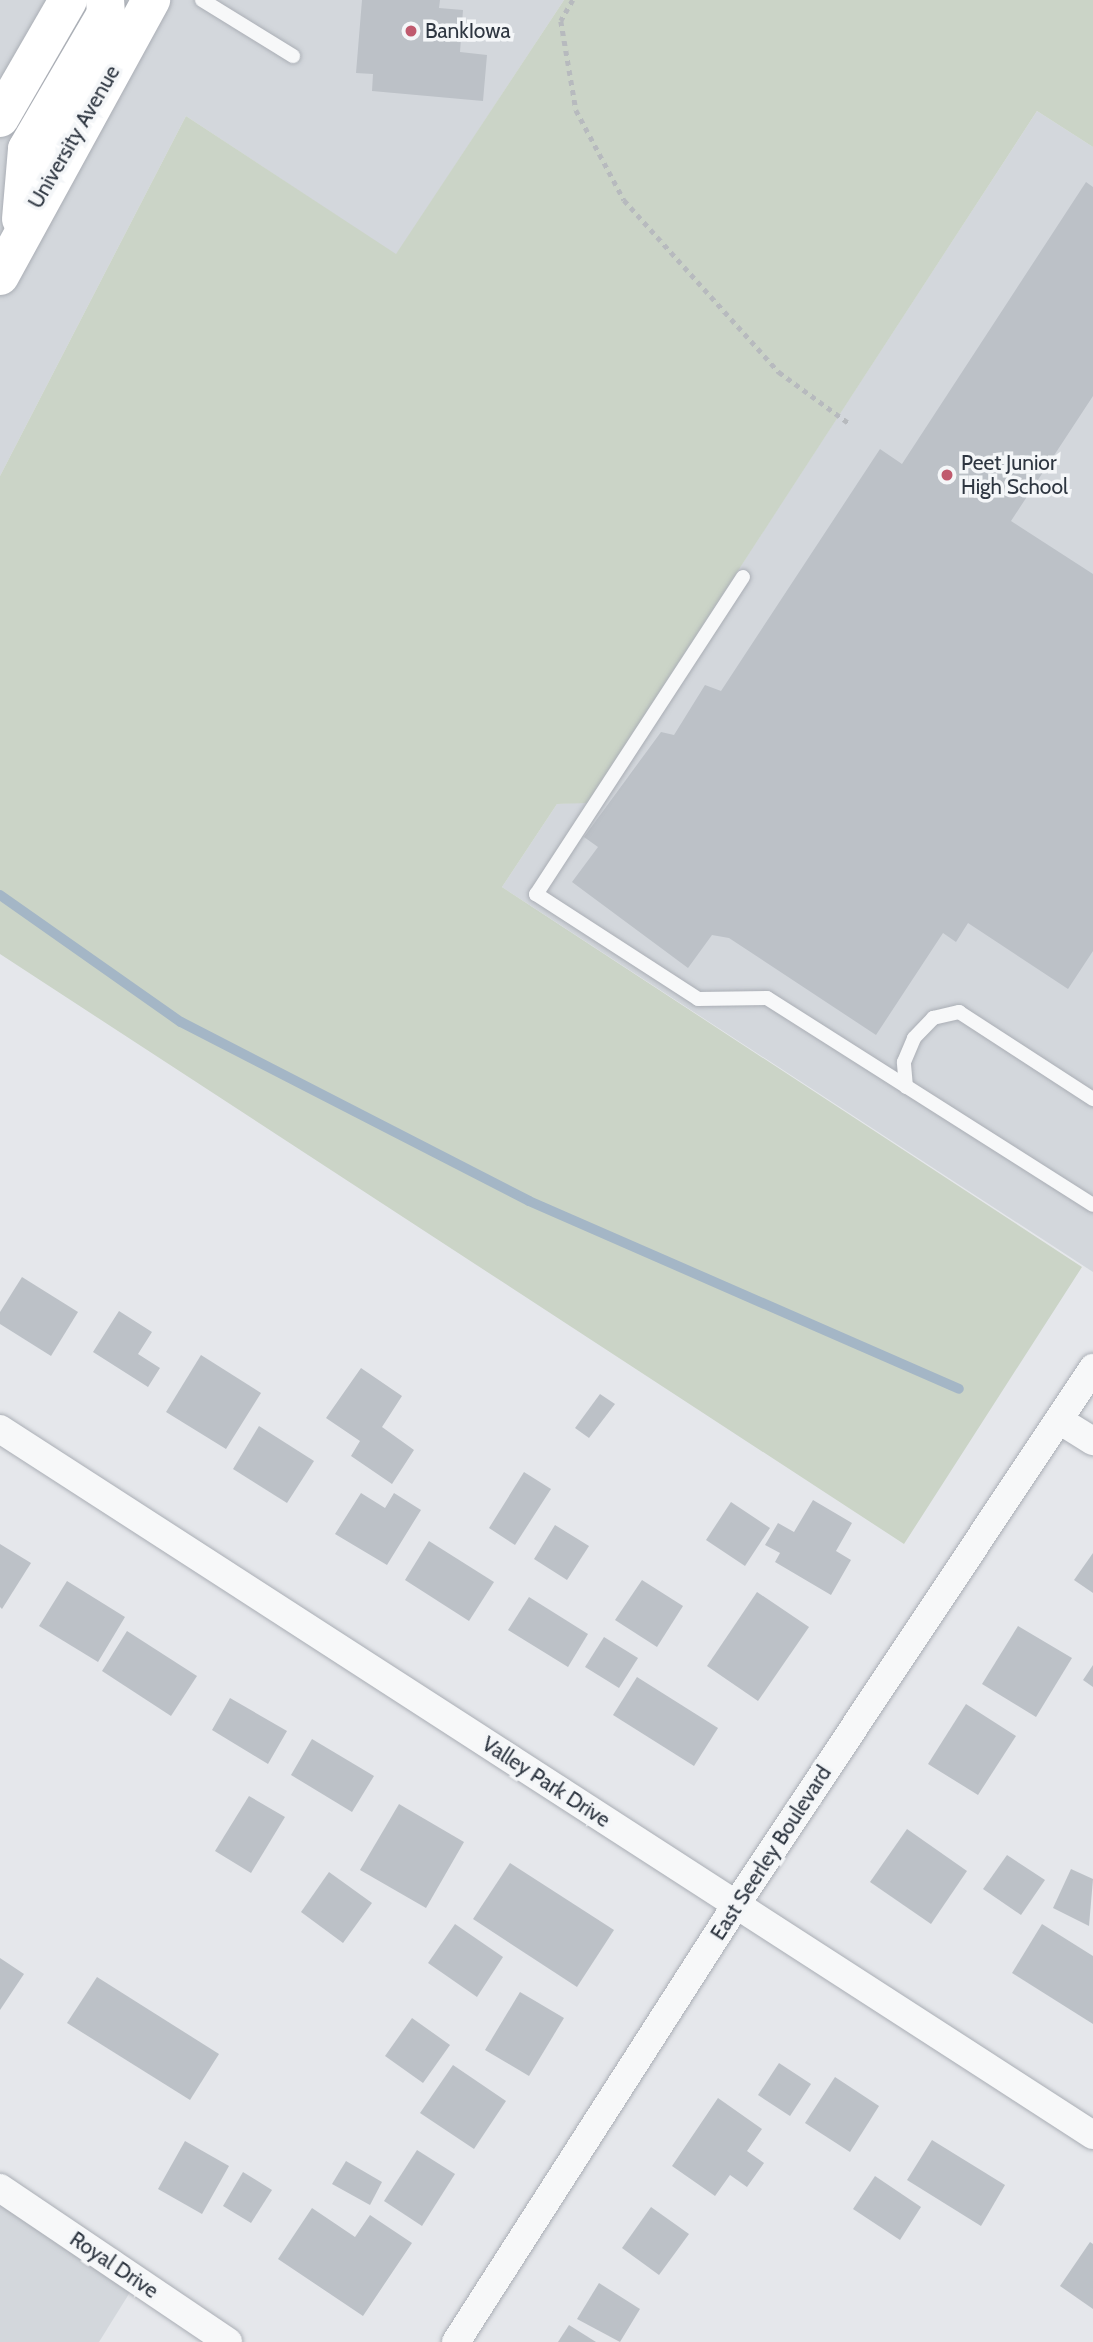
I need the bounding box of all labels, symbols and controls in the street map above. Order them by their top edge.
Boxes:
place label: BankIowa [425,18,510,44]
marker: BankIowa [403,23,419,39]
street label: University Avenue [23,61,125,213]
place label: Peet Junior High School [961,450,1068,500]
marker: Peet Junior High School [939,467,955,483]
street label: Valley Park Drive [477,1731,615,1833]
street label: East Seerley Boulevard [705,1761,837,1945]
street label: Royal Drive [65,2226,163,2304]

